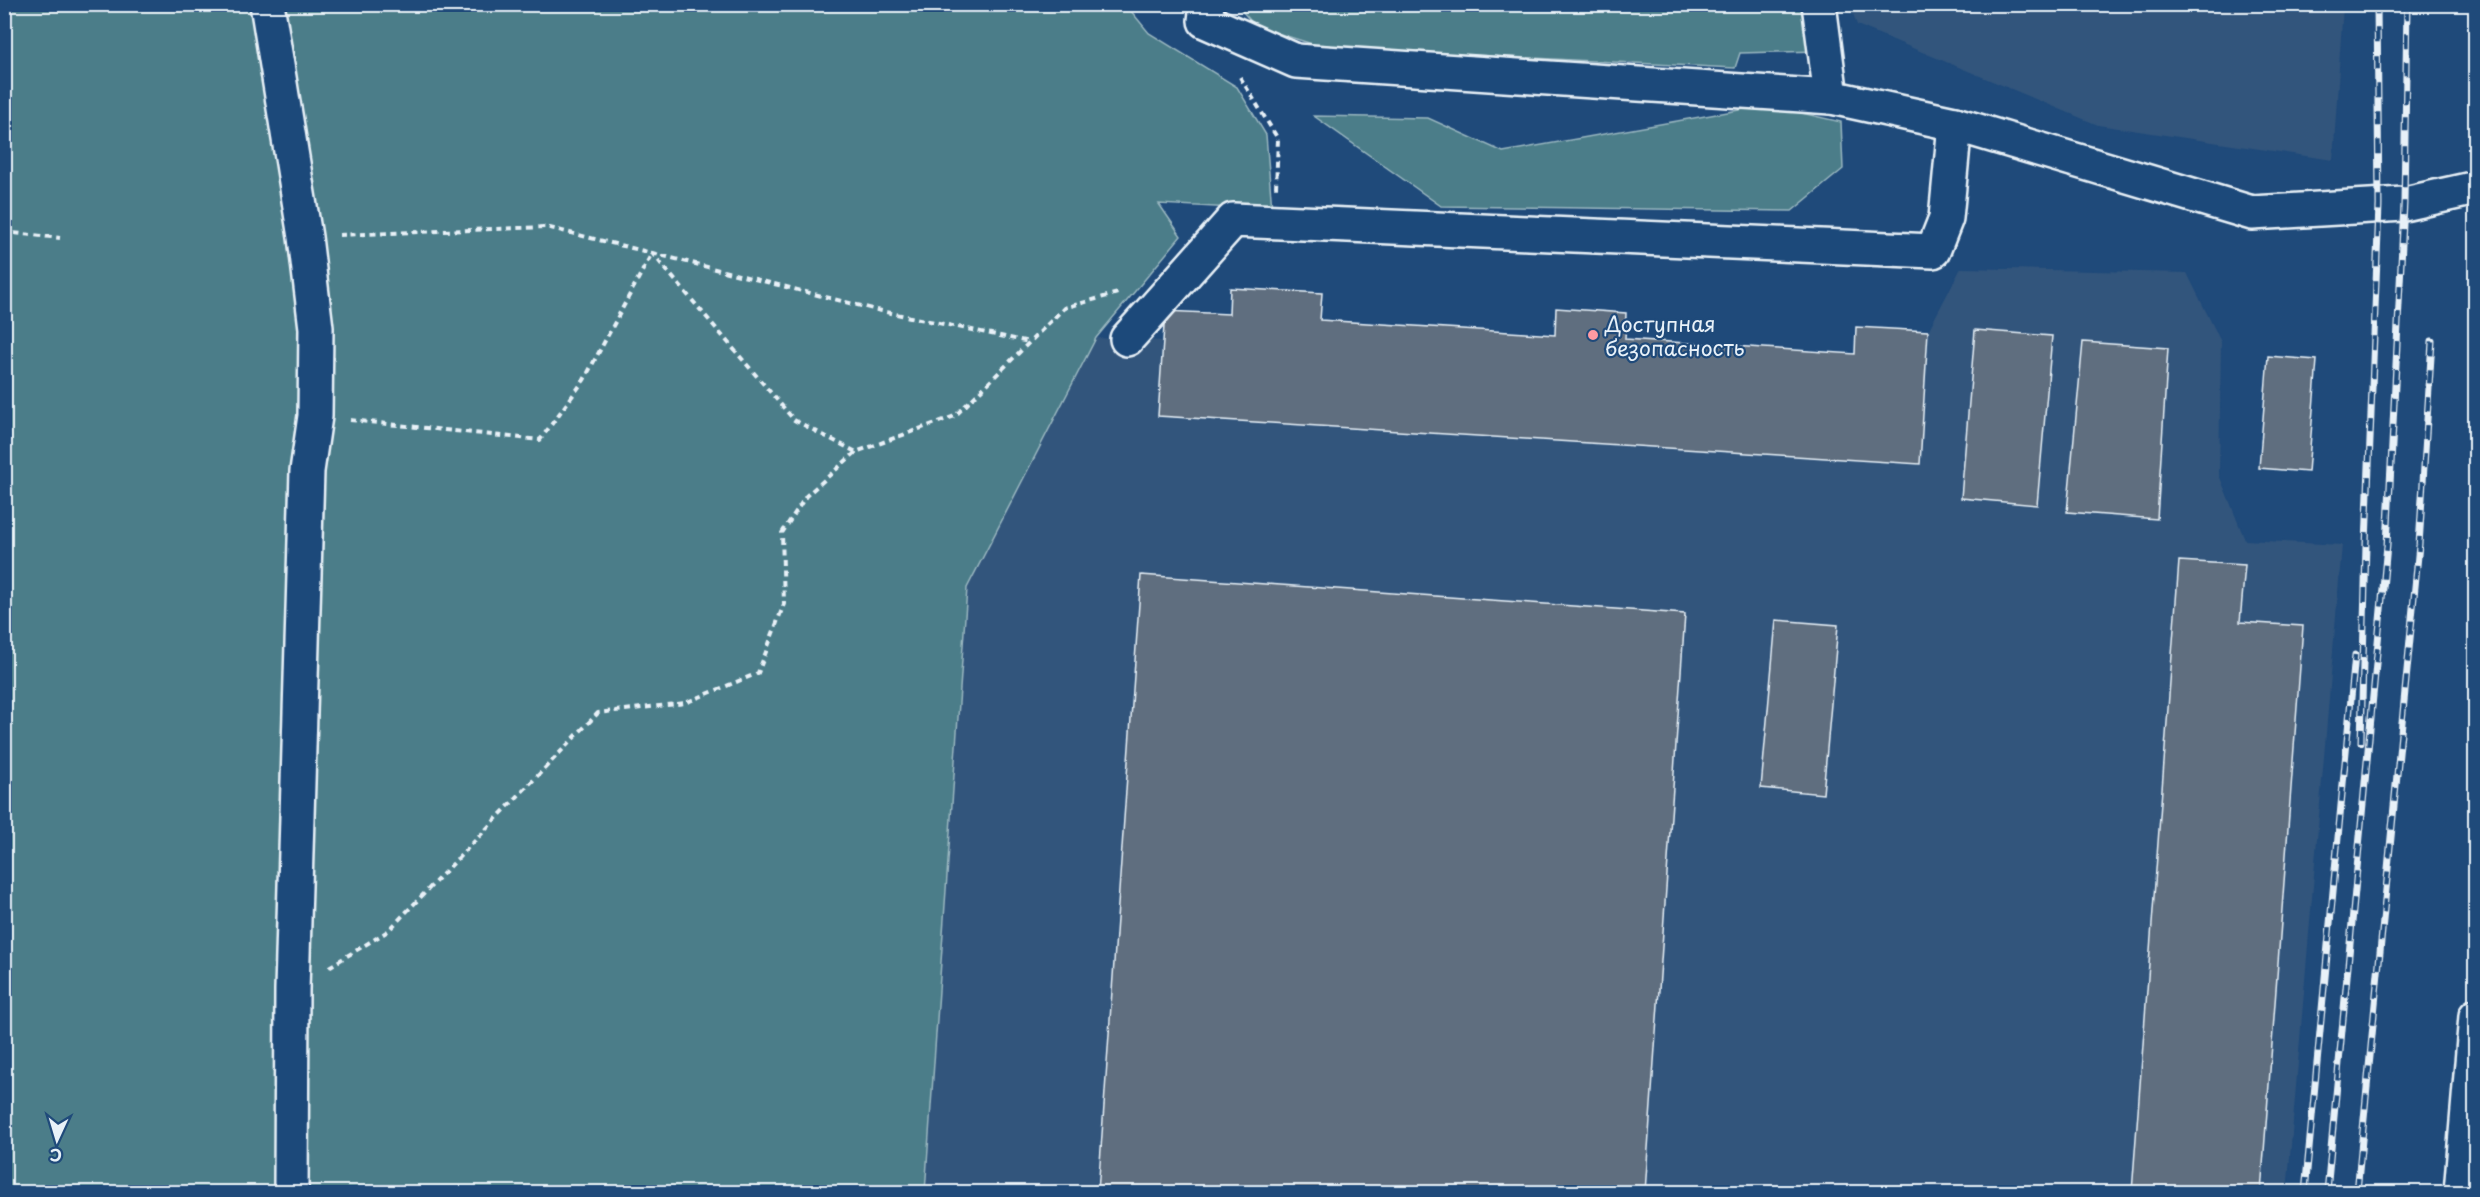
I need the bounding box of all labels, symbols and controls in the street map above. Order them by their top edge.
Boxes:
place label: Доступная безопасность [1604,307,1744,363]
marker: Доступная безопасность [1586,328,1600,342]
north arrow [27,1110,87,1170]
text: С [49,1144,63,1168]

